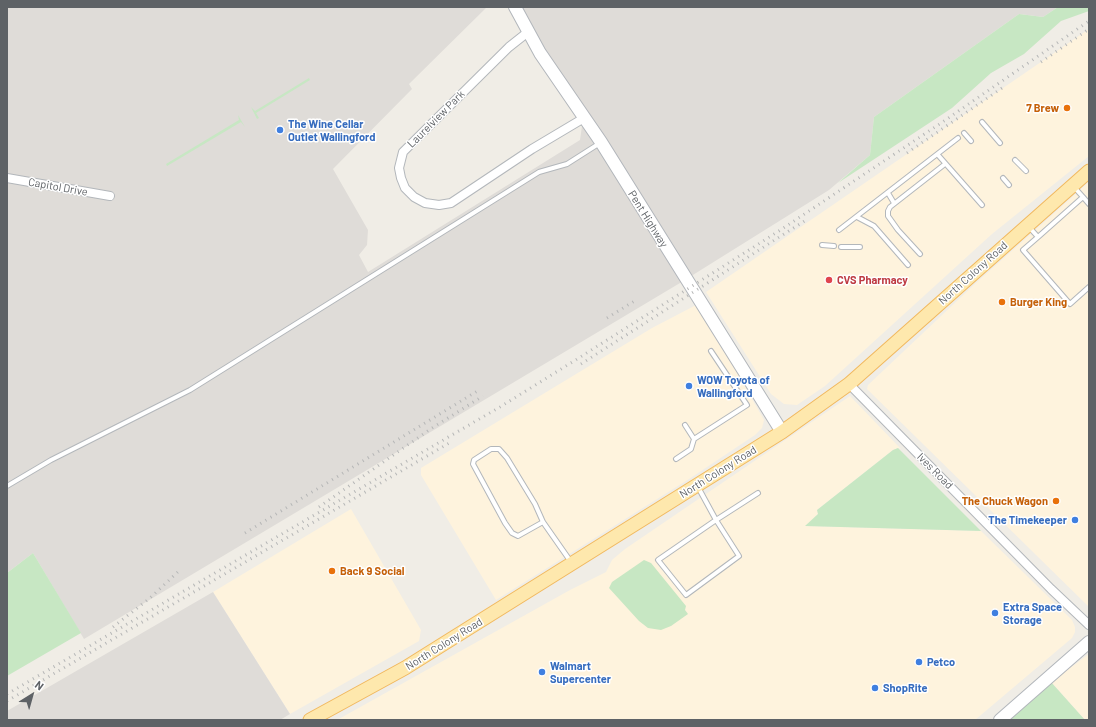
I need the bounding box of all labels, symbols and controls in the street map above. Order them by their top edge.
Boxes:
street label: Laurelview Park [405,88,467,150]
place label: 7 Brew [1026,101,1059,115]
marker: 7 Brew [1062,103,1072,113]
place label: The Wine Cellar Outlet Wallingford [288,117,375,143]
marker: The Wine Cellar Outlet Wallingford [275,125,285,135]
street label: Capitol Drive [27,175,89,199]
street label: Pent Highway [625,188,671,250]
street label: North Colony Road [936,239,1010,307]
place label: CVS Pharmacy [837,273,908,287]
marker: CVS Pharmacy [824,275,834,285]
place label: Burger King [1010,295,1067,309]
marker: Burger King [997,297,1007,307]
place label: WOW Toyota of Wallingford [697,373,770,399]
marker: WOW Toyota of Wallingford [684,381,694,391]
street label: North Colony Road [677,443,759,501]
street label: Ives Road [914,450,956,492]
place label: The Chuck Wagon [962,494,1048,508]
marker: The Chuck Wagon [1051,496,1061,506]
place label: The Timekeeper [988,513,1067,527]
marker: The Timekeeper [1070,515,1080,525]
place label: Back 9 Social [340,564,404,578]
marker: Back 9 Social [327,566,337,576]
place label: Extra Space Storage [1003,600,1062,626]
marker: Extra Space Storage [990,608,1000,618]
street label: North Colony Road [403,615,485,673]
place label: Petco [927,655,955,669]
marker: Petco [914,657,924,667]
place label: Walmart Supercenter [550,659,611,685]
marker: Walmart Supercenter [537,667,547,677]
north arrow [12,675,52,715]
text: N [33,678,46,692]
place label: ShopRite [883,681,928,695]
marker: ShopRite [870,683,880,693]

